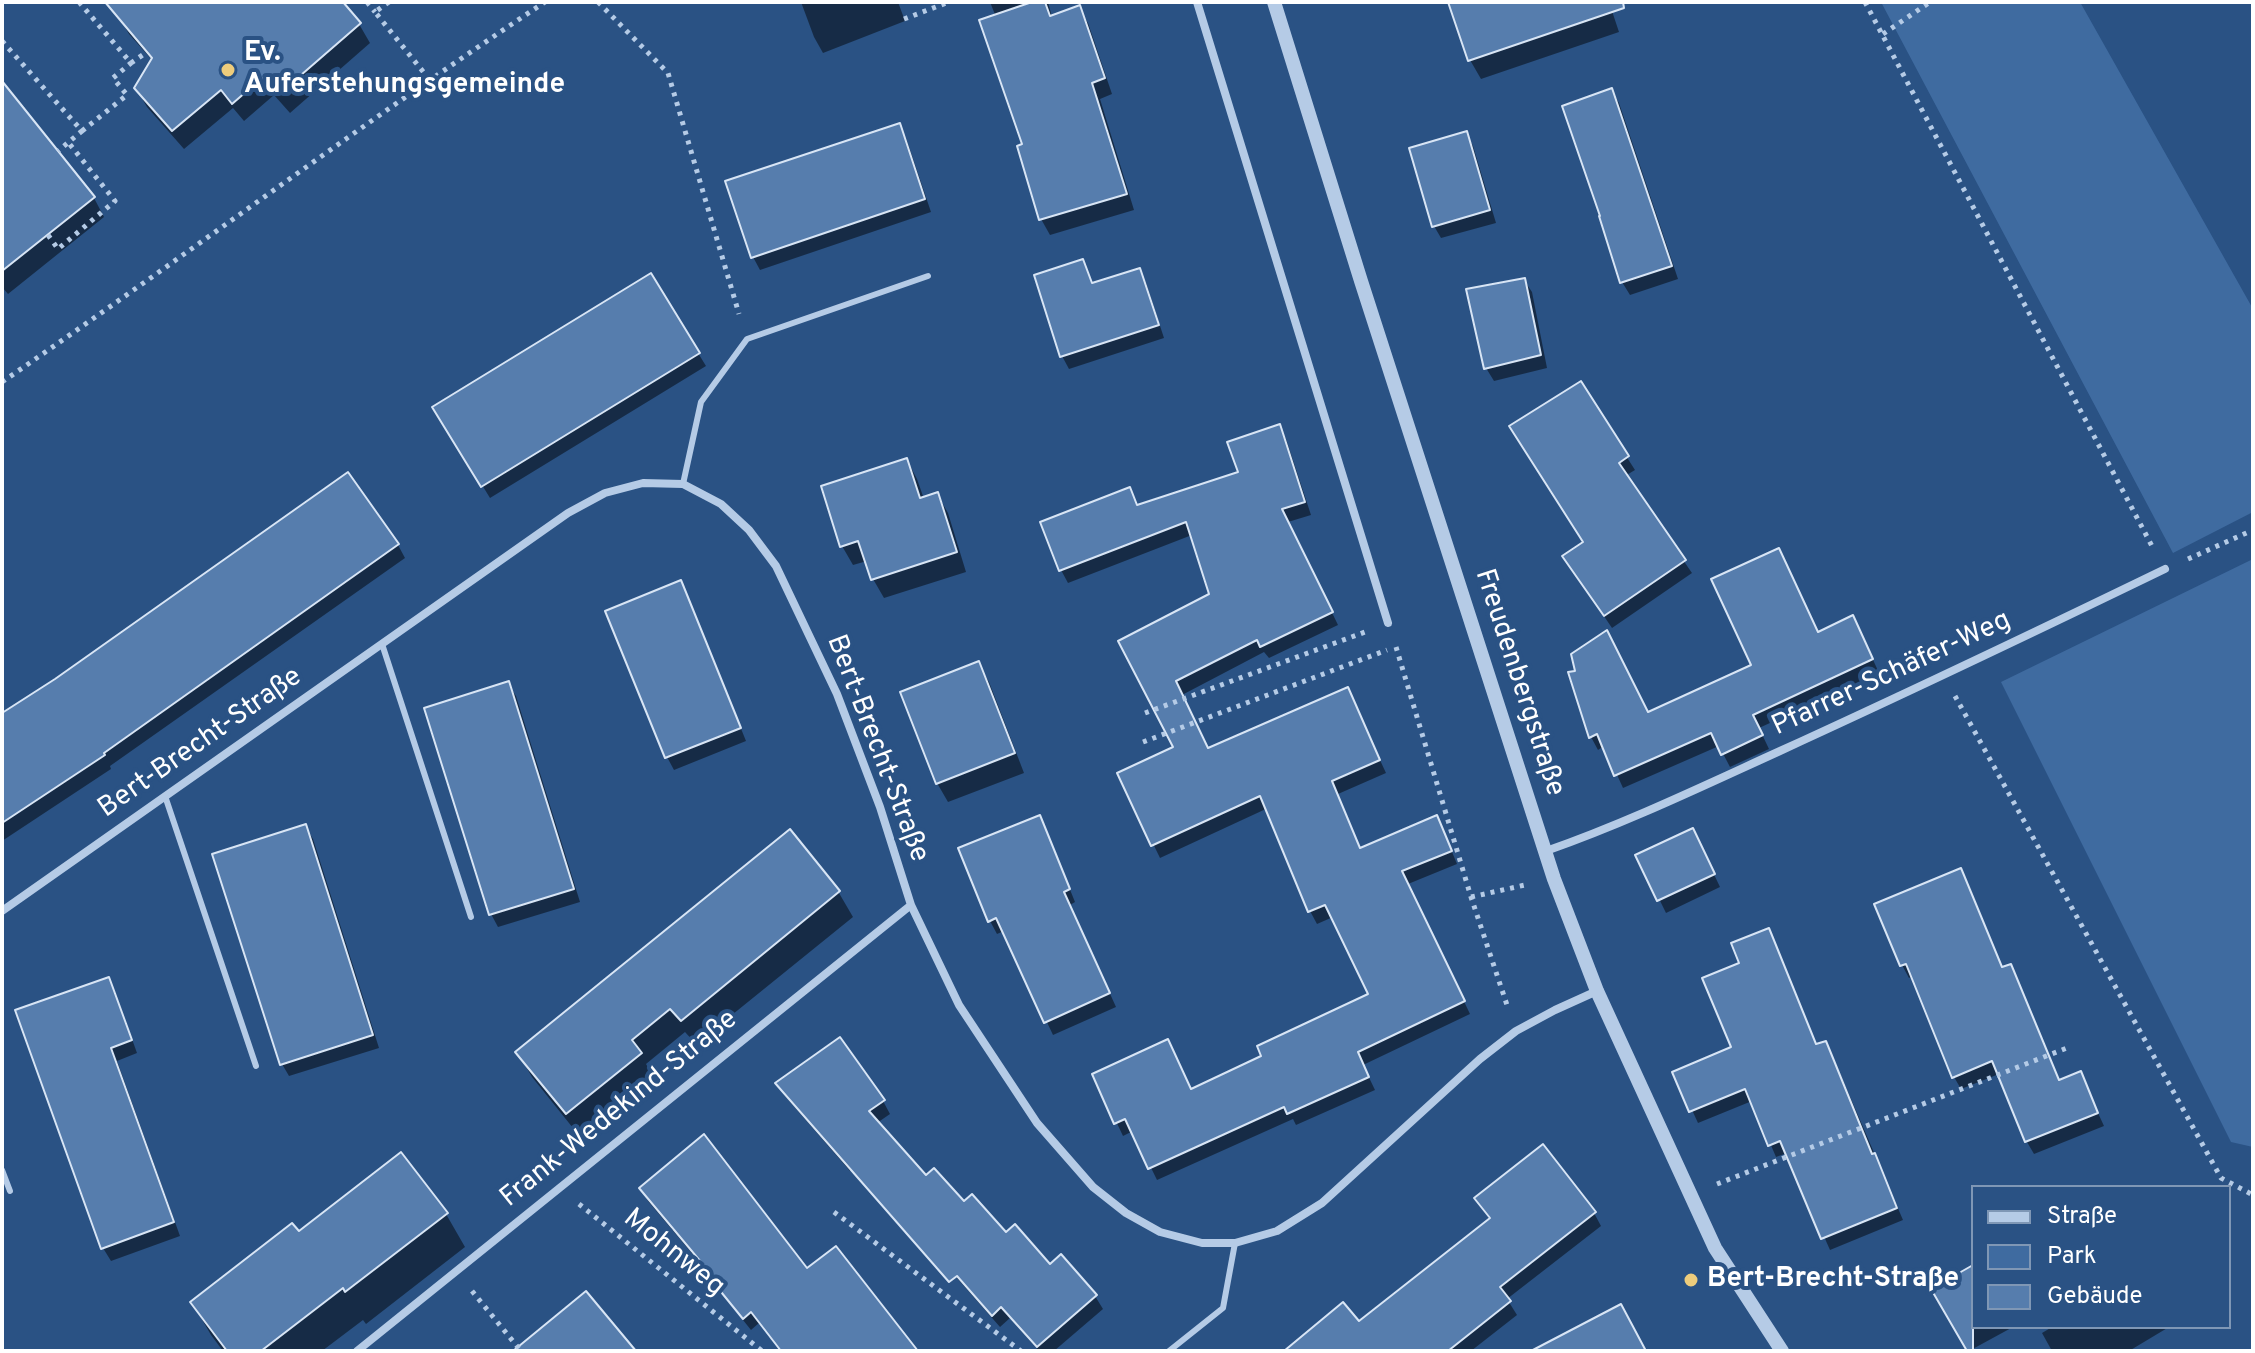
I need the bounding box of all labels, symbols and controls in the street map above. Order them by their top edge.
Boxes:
place label: Ev. Auferstehungsgemeinde [244,37,565,103]
marker: Ev. Auferstehungsgemeinde [219,61,237,79]
street label: Freudenbergstraße [1465,565,1571,801]
street label: Pfarrer-Schäfer-Weg [1767,605,2017,745]
street label: Bert-Brecht-Straße [817,631,935,867]
street label: Bert-Brecht-Straße [93,661,309,827]
street label: Frank-Wedekind-Straße [495,1004,745,1216]
legend [1971,1185,2231,1329]
text: Straße [2047,1202,2117,1232]
street label: Mohnweg [615,1203,731,1305]
text: Park [2047,1242,2097,1272]
place label: Bert-Brecht-Straße [1707,1263,1959,1297]
marker: Bert-Brecht-Straße [1682,1271,1700,1289]
text: Gebäude [2047,1282,2142,1312]

